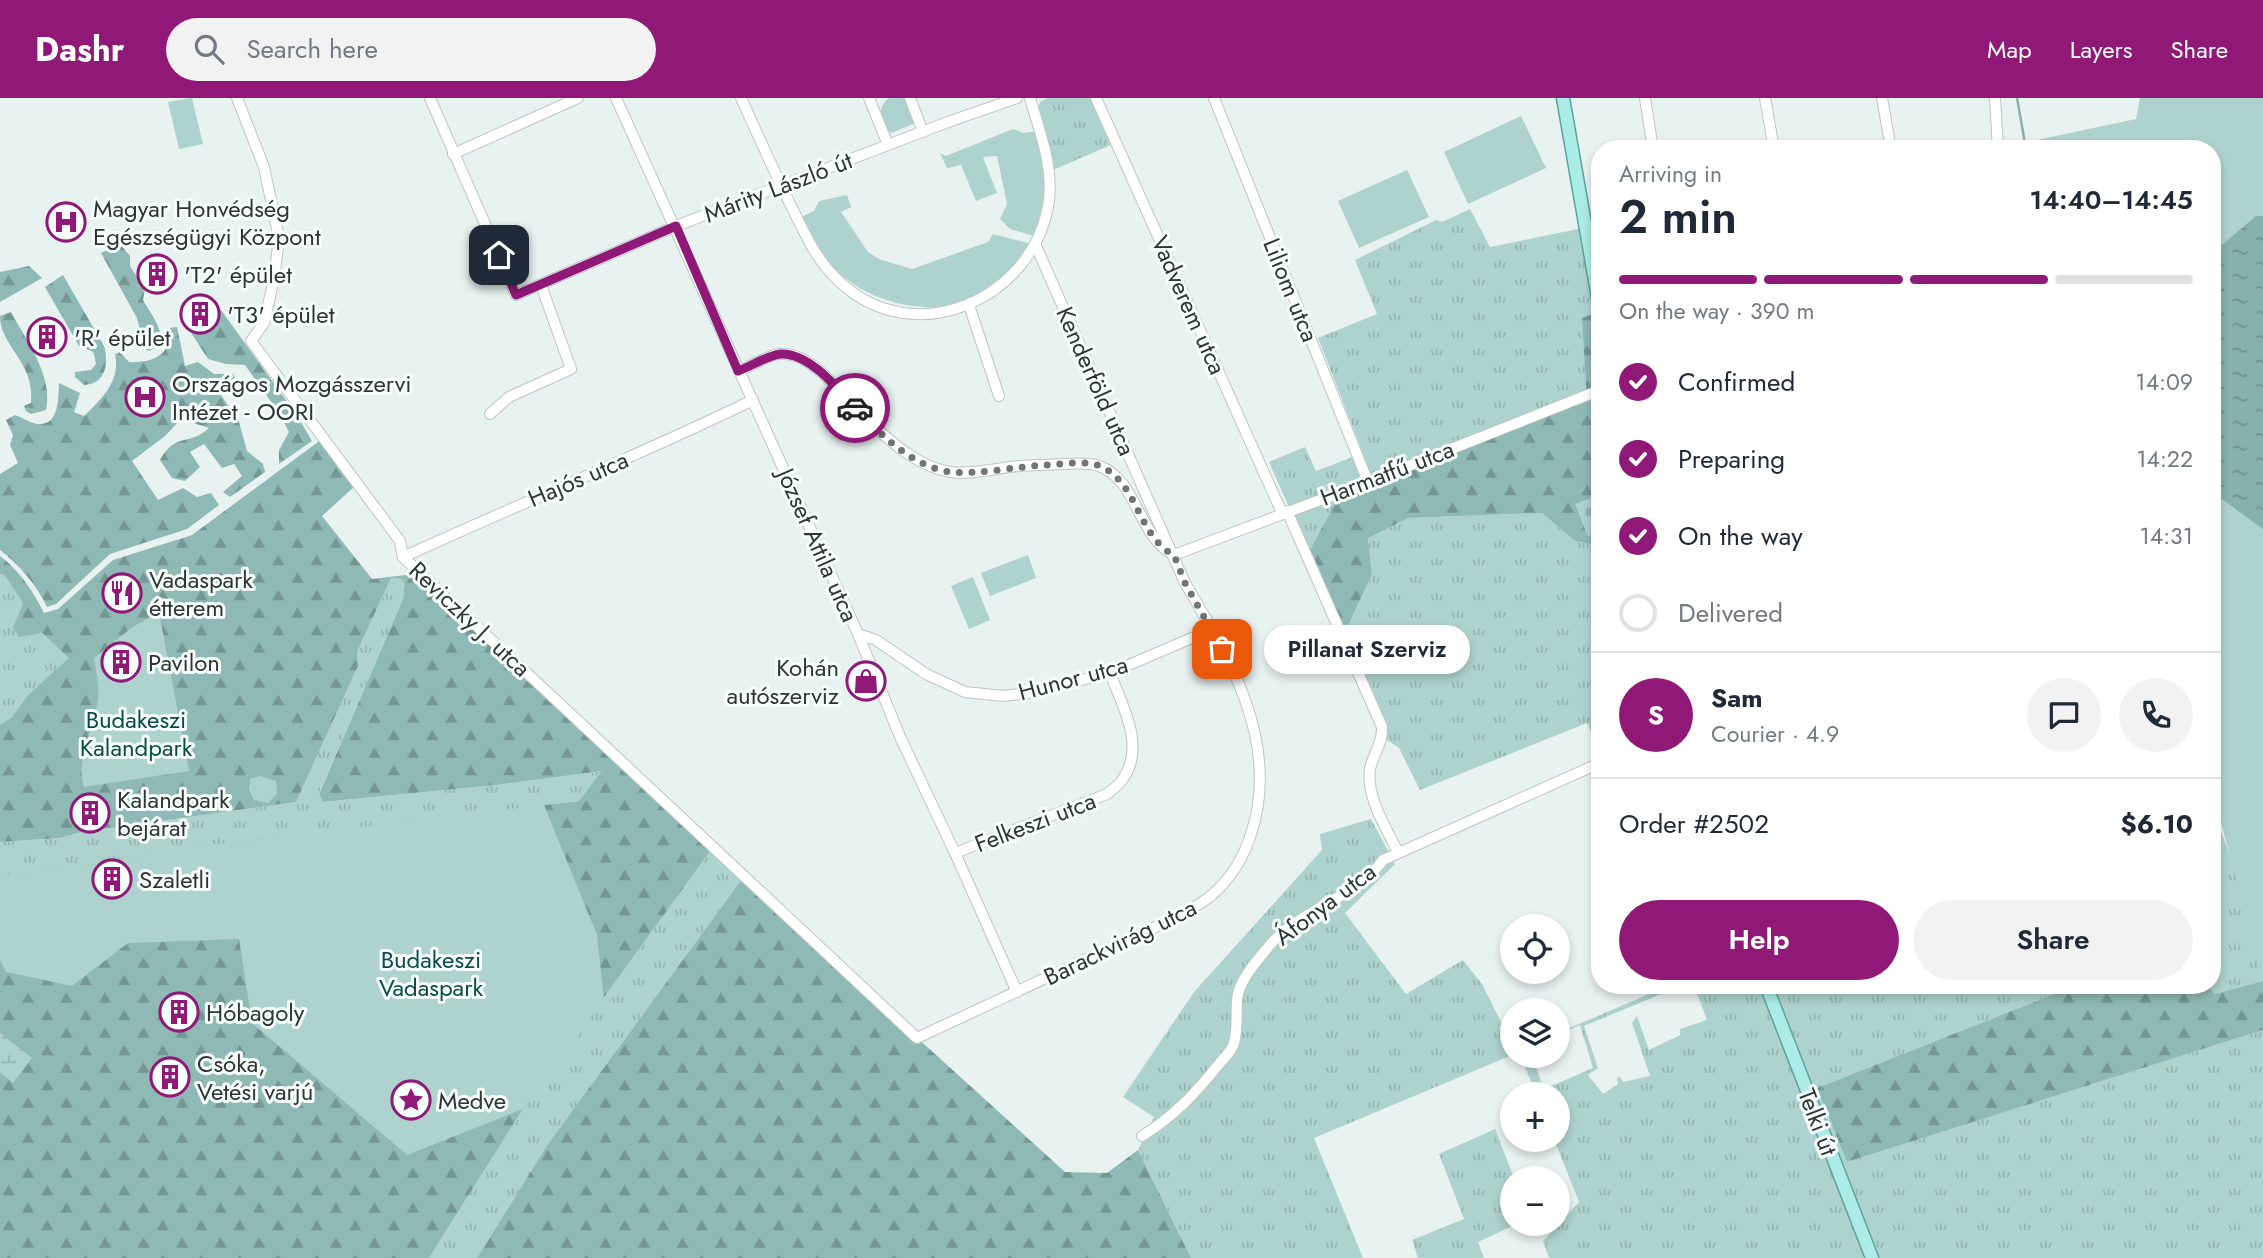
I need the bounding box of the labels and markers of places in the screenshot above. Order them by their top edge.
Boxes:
place label: Magyar Honvédség Egészségügyi Központ [93,191,321,254]
hospital icon: Magyar Honvédség Egészségügyi Központ [45,201,87,243]
pin [469,225,529,285]
building icon: 'T2' épület [136,253,178,295]
place label: 'T2' épület [184,257,292,292]
building icon: 'T3' épület [179,293,221,335]
place label: 'T3' épület [227,297,335,332]
building icon: 'R' épület [26,316,68,358]
place label: 'R' épület [74,320,171,355]
place label: Országos Mozgásszervi Intézet - OORI [172,366,412,429]
hospital icon: Országos Mozgásszervi Intézet - OORI [124,376,166,418]
place label: Vadaspark étterem [149,562,253,625]
restaurant icon: Vadaspark étterem [101,572,143,614]
pin [1192,619,1252,679]
callout: Pillanat Szerviz [1264,624,1470,674]
building icon: Pavilon [100,641,142,683]
place label: Pavilon [148,645,220,680]
place label: Kohán autószerviz [726,650,839,713]
shop icon: Kohán autószerviz [845,660,887,702]
place label: Kalandpark bejárat [117,782,230,845]
building icon: Kalandpark bejárat [69,792,111,834]
building icon: Szaletli [91,858,133,900]
place label: Szaletli [139,862,210,897]
building icon: Hóbagoly [158,991,200,1033]
place label: Hóbagoly [206,995,305,1030]
place label: Csóka, Vetési varjú [197,1046,313,1109]
building icon: Csóka, Vetési varjú [149,1056,191,1098]
place icon: Medve [390,1079,432,1121]
place label: Medve [438,1083,506,1118]

